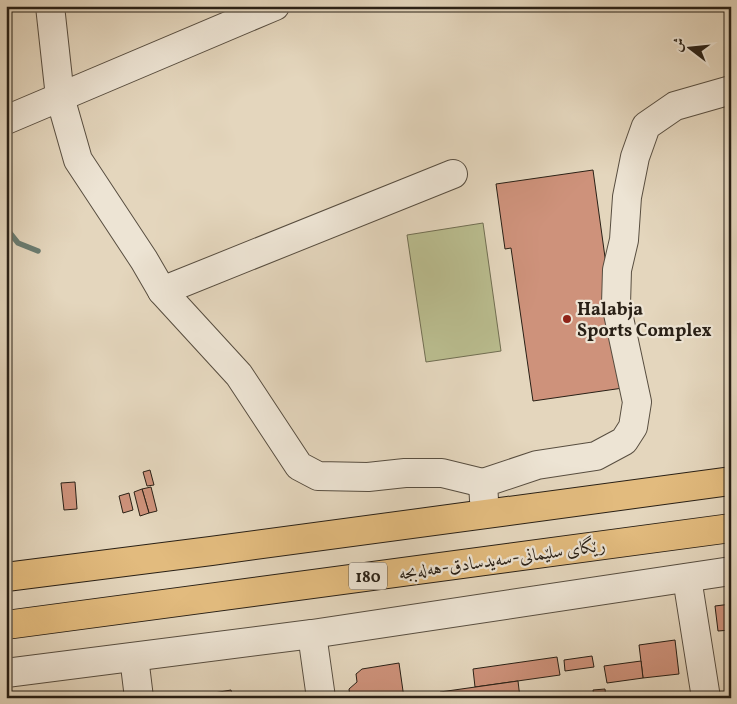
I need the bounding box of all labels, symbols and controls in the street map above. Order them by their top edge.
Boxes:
north arrow [664,22,714,72]
text: ش [668,35,690,54]
place label: Halabja Sports Complex [577,298,712,344]
marker: Halabja Sports Complex [561,313,573,325]
street label: رێگای سلێمانی-سەیدسادق-هەلەبجە [397,533,607,587]
road number: 180 [349,562,387,590]

